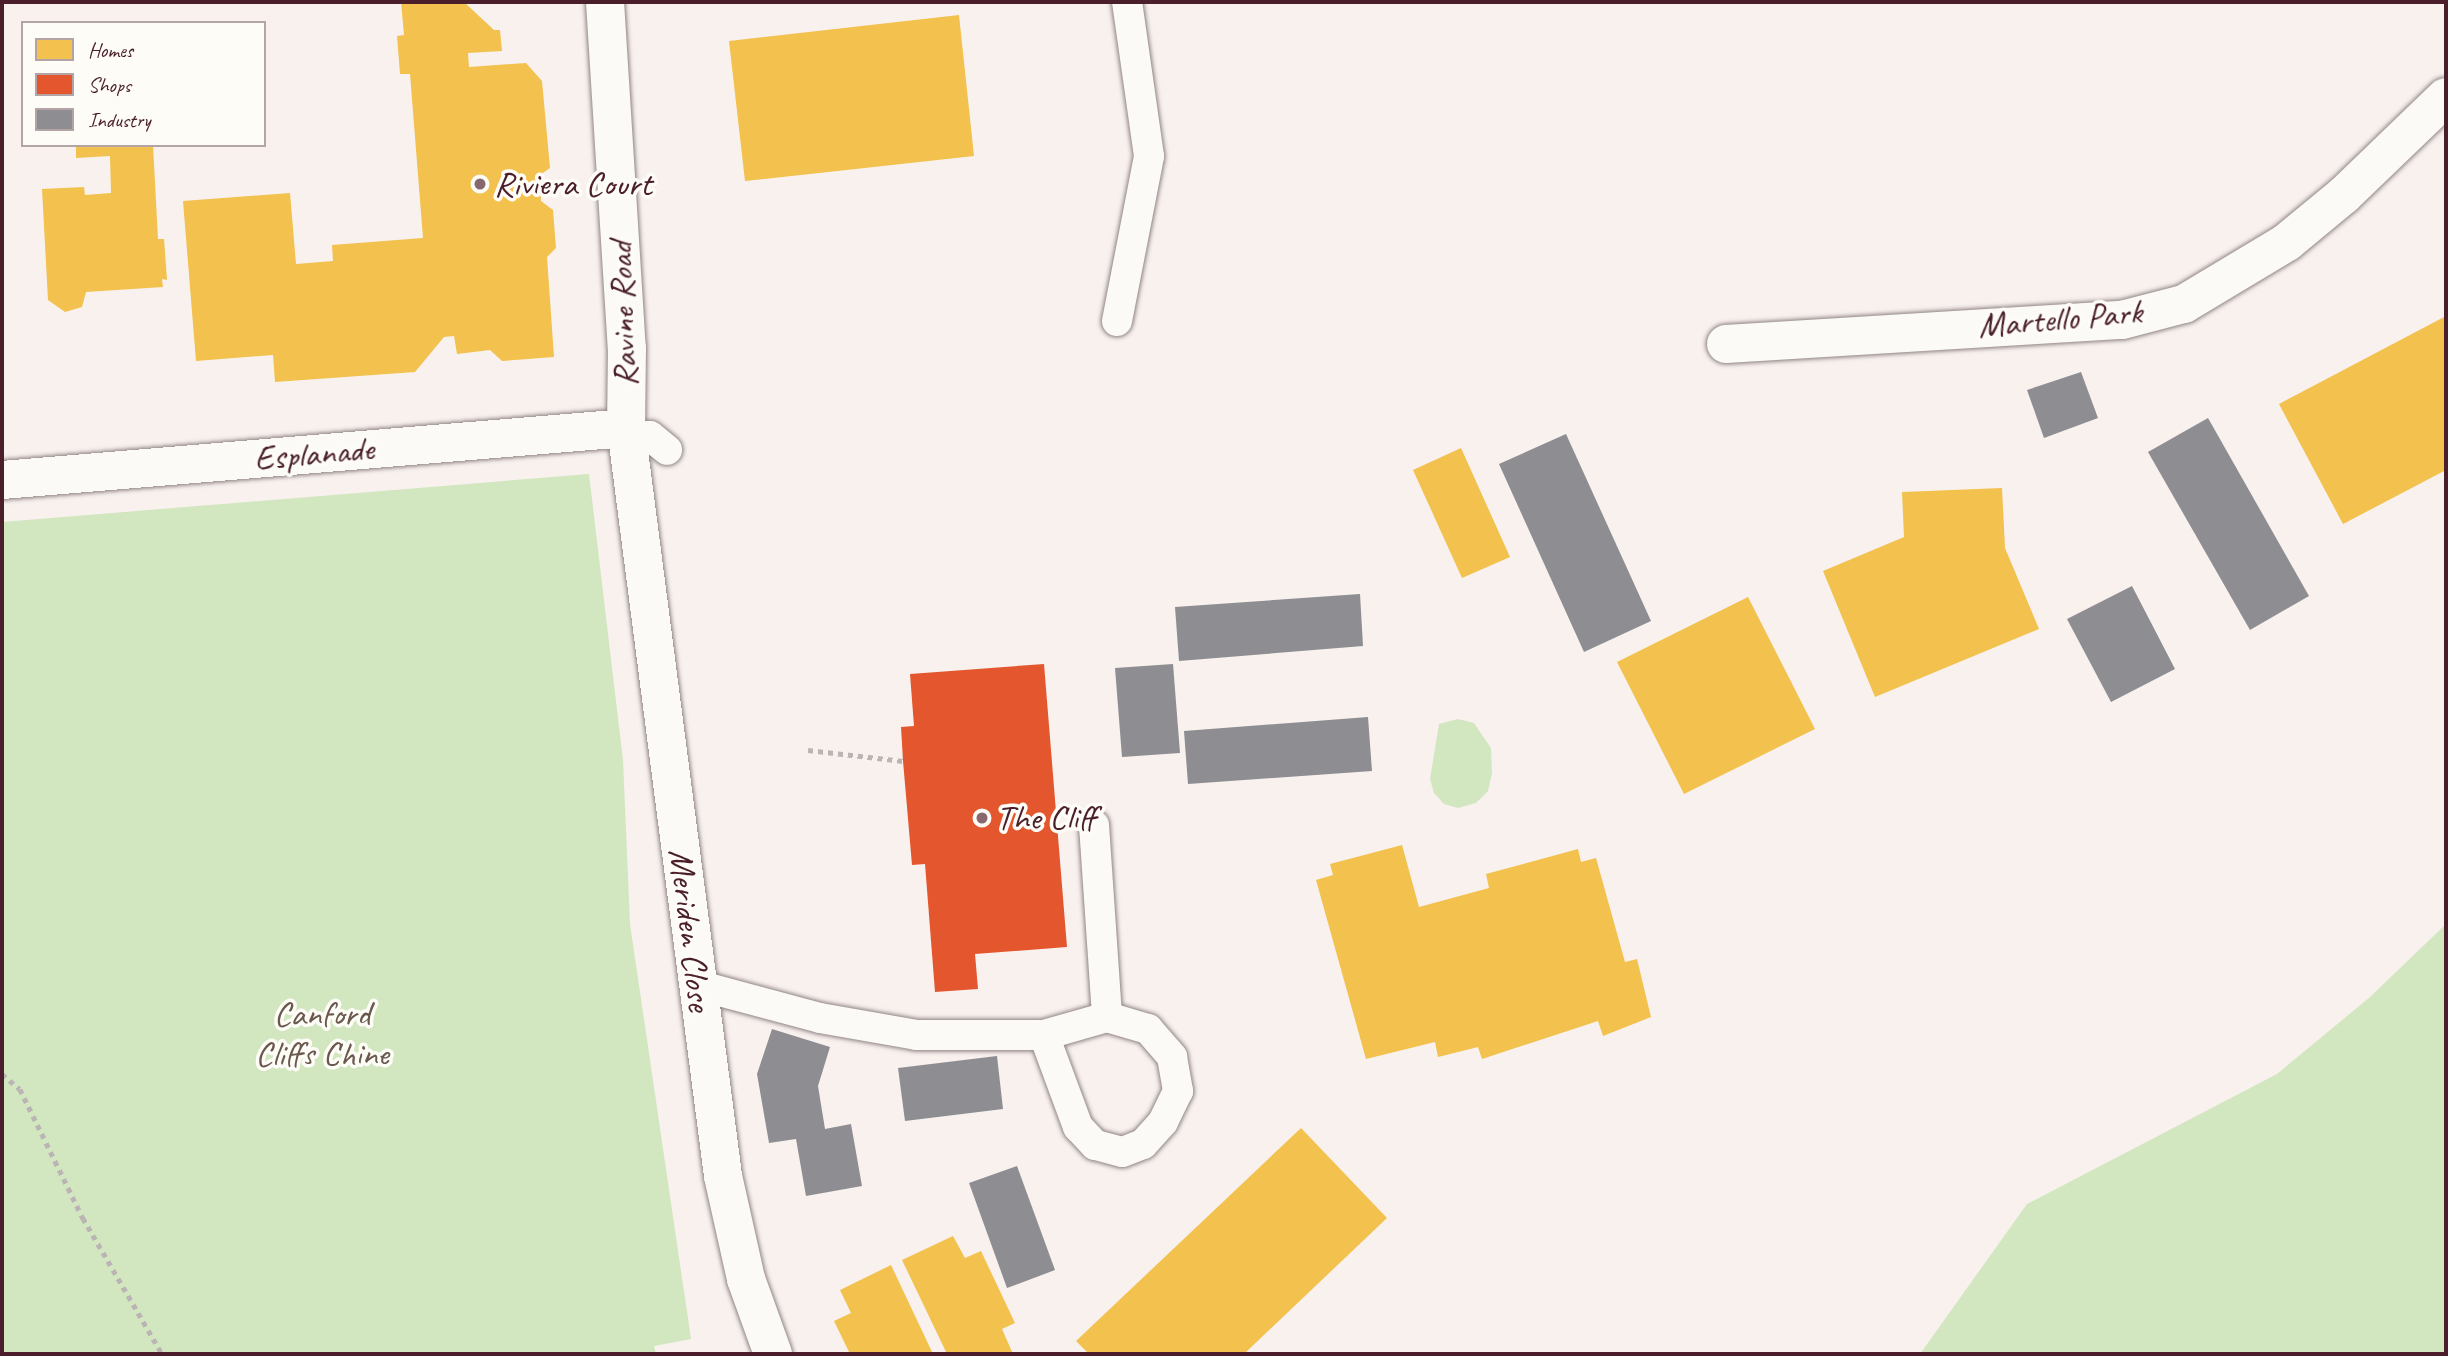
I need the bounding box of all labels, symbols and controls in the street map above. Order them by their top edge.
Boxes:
legend [21,21,266,147]
text: Homes [88,37,133,63]
text: Shops [88,72,131,98]
text: Industry [88,107,151,133]
place label: Riviera Court [494,163,652,205]
marker: Riviera Court [472,176,488,192]
street label: Ravine Road [599,241,647,387]
street label: Martello Park [1976,291,2144,347]
street label: Esplanade [252,428,376,480]
place label: The Cliff [996,797,1095,839]
marker: The Cliff [974,810,990,826]
street label: Meriden Close [659,846,721,1014]
park label: Canford Cliffs Chine [255,993,389,1075]

